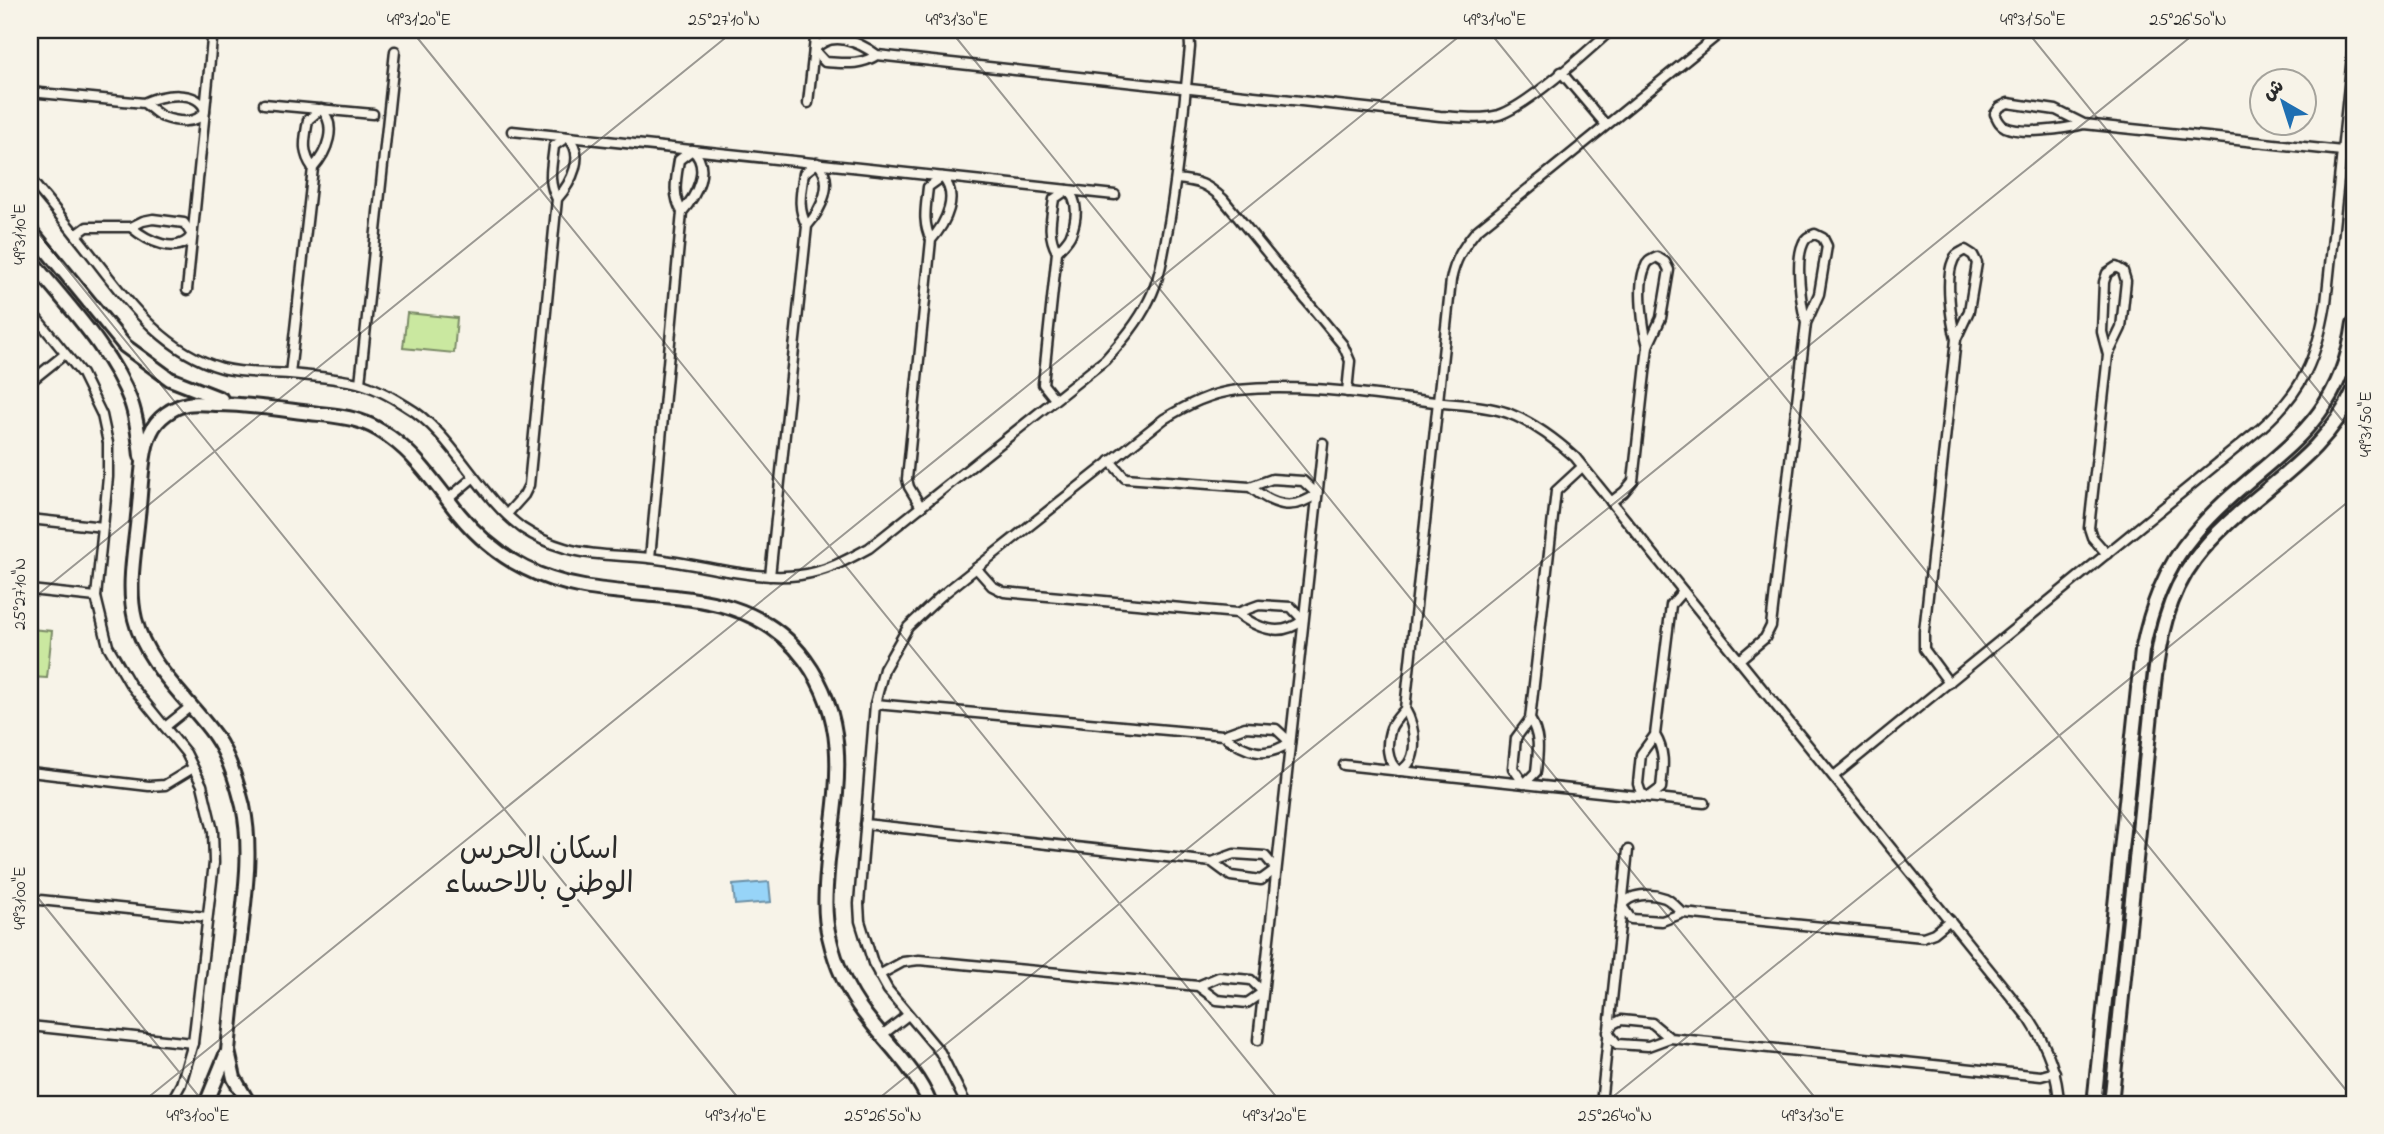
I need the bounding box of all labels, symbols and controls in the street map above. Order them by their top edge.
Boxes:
text: 49°31'20"E [387,8,451,34]
text: 25°27'10"N [688,8,760,34]
text: 49°31'30"E [925,8,989,34]
text: 49°31'40"E [1463,8,1527,34]
text: 49°31'50"E [2000,8,2066,34]
text: 25°26'50"N [2149,8,2227,34]
north arrow [2248,66,2318,136]
text: ش [2257,74,2291,108]
text: 49°31'10"E [8,203,34,265]
text: 49°31'50"E [2354,391,2380,457]
text: 25°27'10"N [8,558,34,630]
district label: اسكان الحرس الوطني بالاحساء [444,829,634,908]
text: 49°31'00"E [8,866,34,930]
text: 49°31'00"E [166,1104,230,1130]
text: 49°31'10"E [705,1104,767,1130]
text: 25°26'50"N [844,1104,922,1130]
text: 49°31'20"E [1243,1104,1307,1130]
text: 25°26'40"N [1578,1104,1652,1130]
text: 49°31'30"E [1781,1104,1845,1130]

